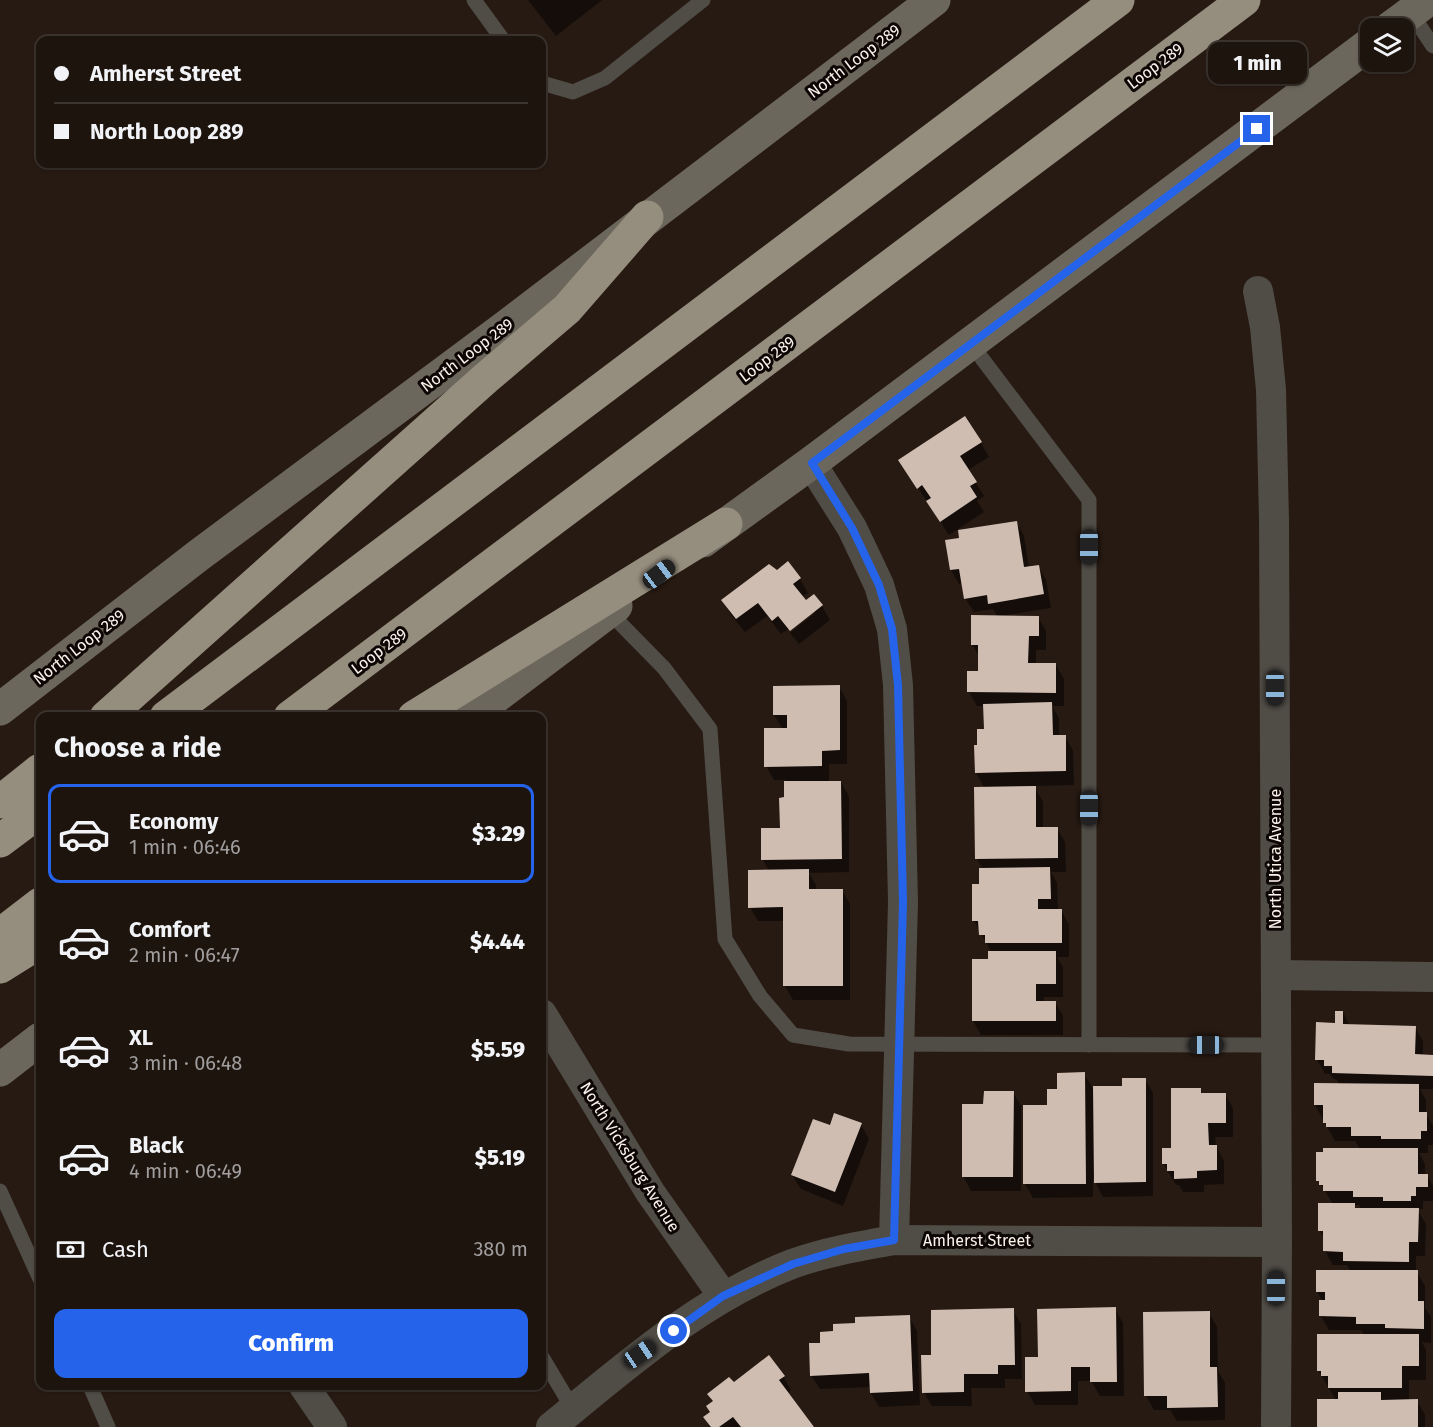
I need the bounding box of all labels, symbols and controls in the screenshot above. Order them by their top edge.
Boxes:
map controls [1360,18,1414,72]
button: layers [1360,18,1414,72]
street label: North Loop 289 [804,20,904,102]
street label: Loop 289 [1123,39,1187,93]
callout: 1 min [1208,42,1306,84]
text: 1 min [1234,51,1281,75]
text: Amherst Street [90,60,241,87]
route end [1243,115,1270,142]
text: North Loop 289 [90,118,244,145]
street label: North Loop 289 [417,314,517,396]
street label: Loop 289 [735,332,799,386]
car [1080,529,1098,565]
car [639,556,679,592]
street label: North Loop 289 [30,605,128,689]
street label: Loop 289 [347,624,411,678]
car [1266,670,1284,706]
text: Choose a ride [54,732,221,764]
street label: North Utica Avenue [1266,789,1285,929]
car [1080,790,1098,826]
icon: car [57,807,111,861]
text: Economy [129,808,218,835]
text: $3.29 [472,820,525,847]
text: 1 min · 06:46 [129,835,241,859]
icon: car [57,915,111,969]
text: Comfort [129,916,210,943]
text: $4.44 [470,928,525,955]
text: 2 min · 06:47 [129,943,240,967]
icon: car [57,1023,111,1077]
text: XL [129,1024,153,1051]
text: $5.59 [471,1036,525,1063]
car [1188,1036,1224,1054]
text: 3 min · 06:48 [129,1051,242,1075]
street label: North Vicksburg Avenue [576,1079,684,1235]
icon: car [57,1131,111,1185]
text: Black [129,1132,184,1159]
text: $5.19 [475,1144,525,1171]
text: 4 min · 06:49 [129,1159,242,1183]
street label: Amherst Street [923,1231,1031,1250]
icon: cash [54,1233,87,1266]
text: Cash [102,1236,149,1263]
text: 380 m [473,1237,528,1261]
car [1267,1270,1285,1306]
button: Confirm [54,1309,528,1378]
route start [660,1317,687,1344]
car [620,1336,660,1372]

